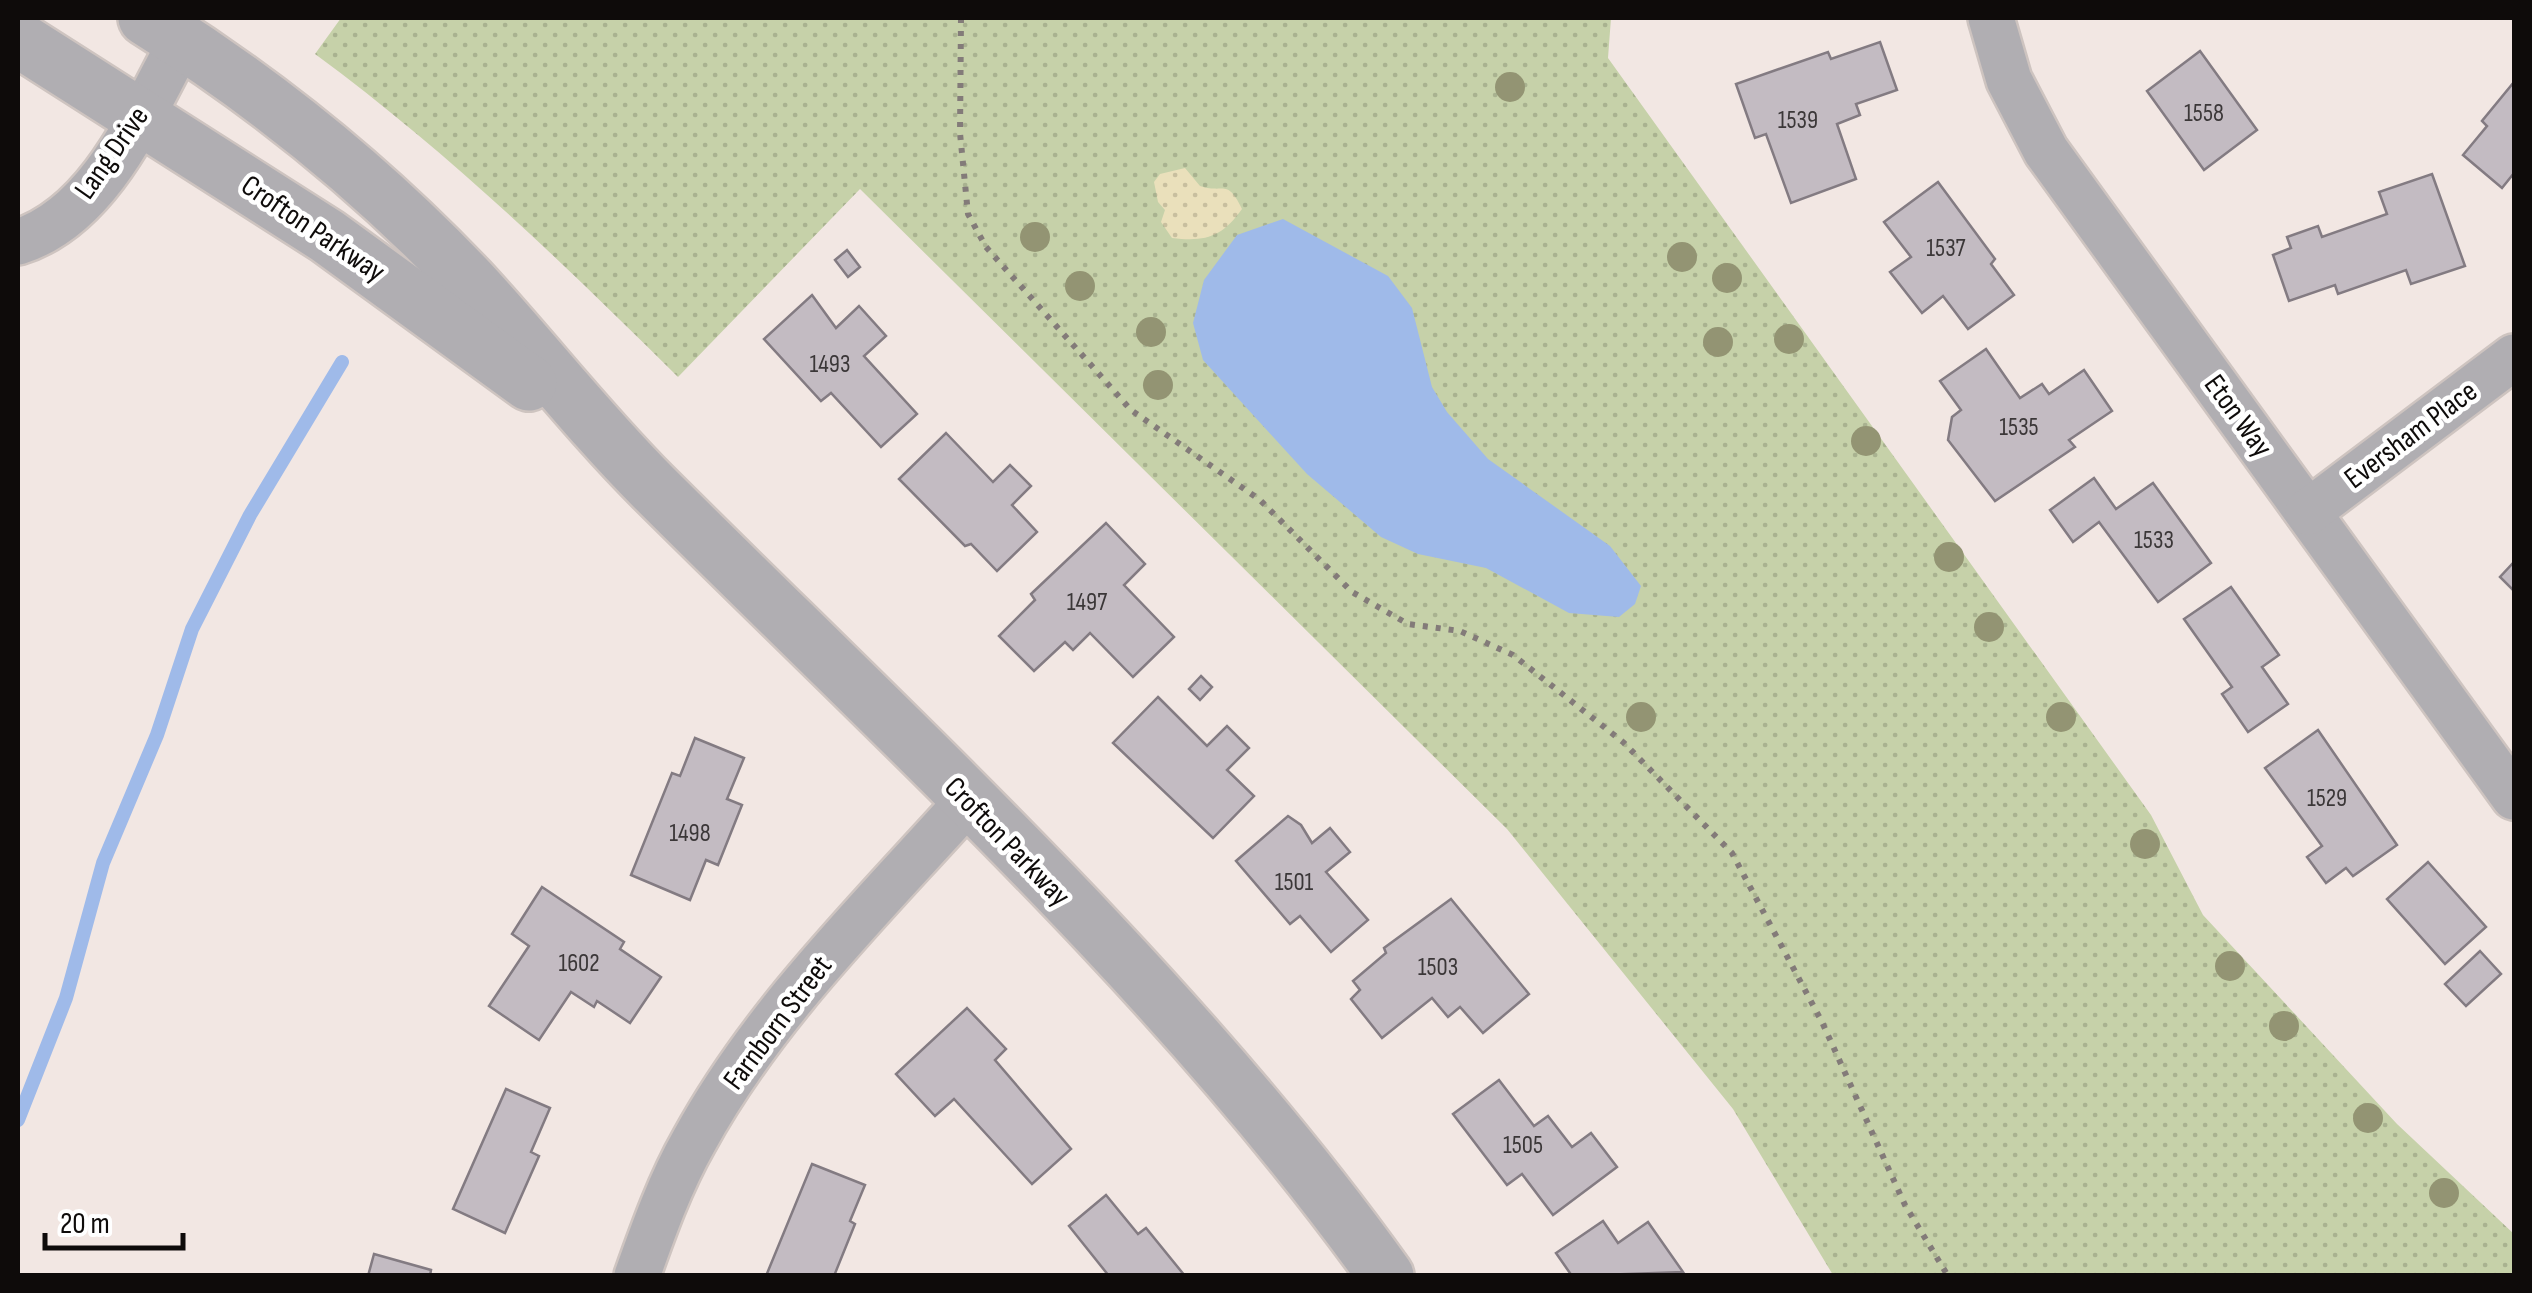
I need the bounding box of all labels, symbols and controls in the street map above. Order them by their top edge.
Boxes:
house number: 1558 [2184,98,2224,129]
street label: Lang Drive [67,100,157,206]
house number: 1539 [1778,105,1818,136]
street label: Crofton Parkway [234,168,392,291]
house number: 1537 [1926,233,1966,264]
house number: 1493 [810,349,850,380]
street label: Eton Way [2196,368,2280,465]
street label: Eversham Place [2338,373,2484,497]
house number: 1535 [1999,412,2039,443]
house number: 1533 [2134,525,2174,556]
house number: 1497 [1067,587,1107,618]
street label: Crofton Parkway [936,770,1078,914]
house number: 1529 [2307,783,2347,814]
house number: 1498 [669,818,711,849]
house number: 1501 [1275,867,1314,898]
house number: 1602 [558,948,600,979]
street label: Farnborn Street [716,949,840,1097]
house number: 1503 [1418,952,1458,983]
house number: 1505 [1503,1130,1543,1161]
scale bar [45,1188,182,1250]
text: 20 m [60,1206,110,1242]

